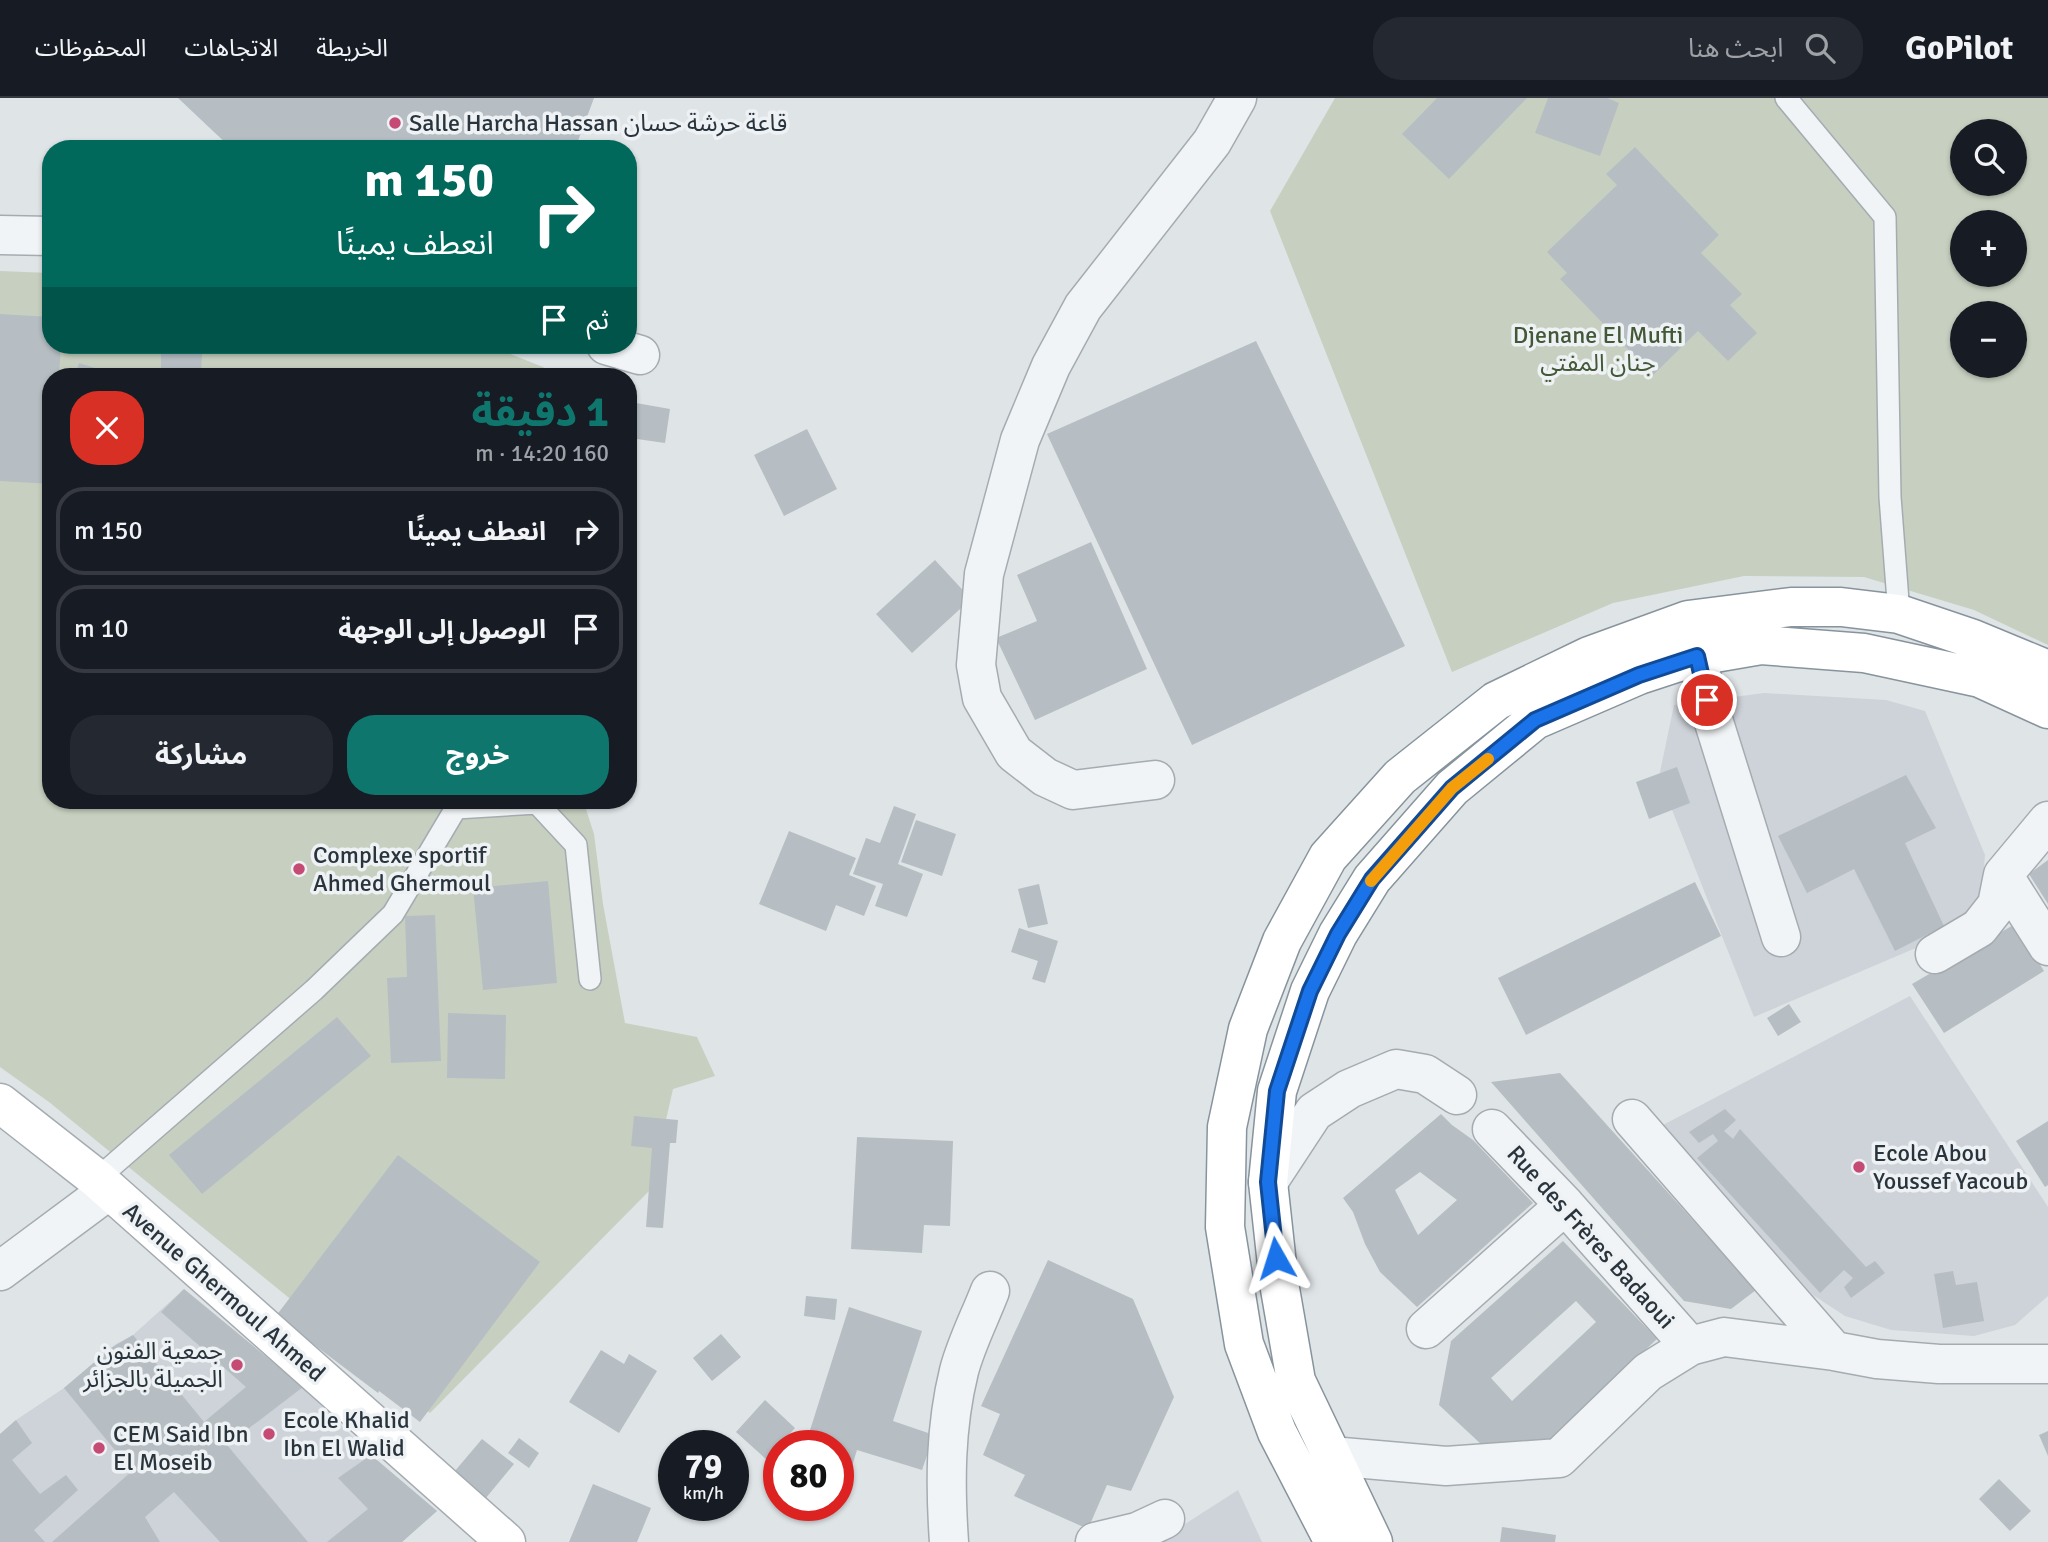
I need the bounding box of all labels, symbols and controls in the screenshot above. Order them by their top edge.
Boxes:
search box [1373,17,1863,80]
text: GoPilot [1905,28,2013,69]
icon: search [1801,29,1839,67]
text: المحفوظات [35,33,146,63]
text: الاتجاهات [184,33,278,63]
text: الخريطة [316,33,388,63]
text: ابحث هنا [1688,33,1783,65]
place label: Salle Harcha Hassan قاعة حرشة حسان [409,108,787,138]
marker: Salle Harcha Hassan قاعة حرشة حسان [387,115,403,131]
map controls [1950,119,2027,378]
button: search [1950,119,2027,196]
text: 150 m [364,150,494,210]
icon: right [518,168,609,259]
button: + [1950,210,2027,287]
text: انعطف يمينًا [336,224,494,263]
icon: arrive [535,301,573,339]
button: − [1950,301,2027,378]
text: ثم [587,305,609,337]
park label: Djenane El Mufti جنان المفتي [1513,320,1683,382]
text: 1 دقيقة [471,387,609,438]
button: close [70,391,144,465]
text: 160 m · 14:20 [475,439,609,468]
icon: right [567,512,605,550]
text: 150 m [74,515,143,547]
text: انعطف يمينًا [407,516,546,548]
icon: arrive [567,610,605,648]
text: 10 m [74,613,129,645]
text: الوصول إلى الوجهة [338,614,546,646]
pin [1677,670,1737,730]
icon: arrive [1688,681,1726,719]
button: مشاركة [70,715,333,795]
button: خروج [347,715,609,795]
place label: Complexe sportif Ahmed Ghermoul [313,840,491,898]
marker: Complexe sportif Ahmed Ghermoul [291,861,307,877]
place label: Ecole Abou Youssef Yacoub [1873,1138,2028,1196]
street label: Rue des Frères Badaoui [1501,1139,1681,1335]
marker: Ecole Abou Youssef Yacoub [1851,1159,1867,1175]
street label: Avenue Ghermoul Ahmed [117,1196,331,1388]
position arrow [1239,1221,1313,1295]
place label: جمعية الفنون الجميلة بالجزائر [82,1336,223,1394]
marker: جمعية الفنون الجميلة بالجزائر [229,1357,245,1373]
place label: Ecole Khalid Ibn El Walid [283,1405,410,1463]
place label: CEM Said Ibn El Moseib [113,1419,249,1477]
marker: Ecole Khalid Ibn El Walid [261,1426,277,1442]
speed limit sign: 80 [763,1430,854,1521]
marker: CEM Said Ibn El Moseib [91,1440,107,1456]
text: 79 [685,1445,722,1488]
text: km/h [683,1482,724,1504]

